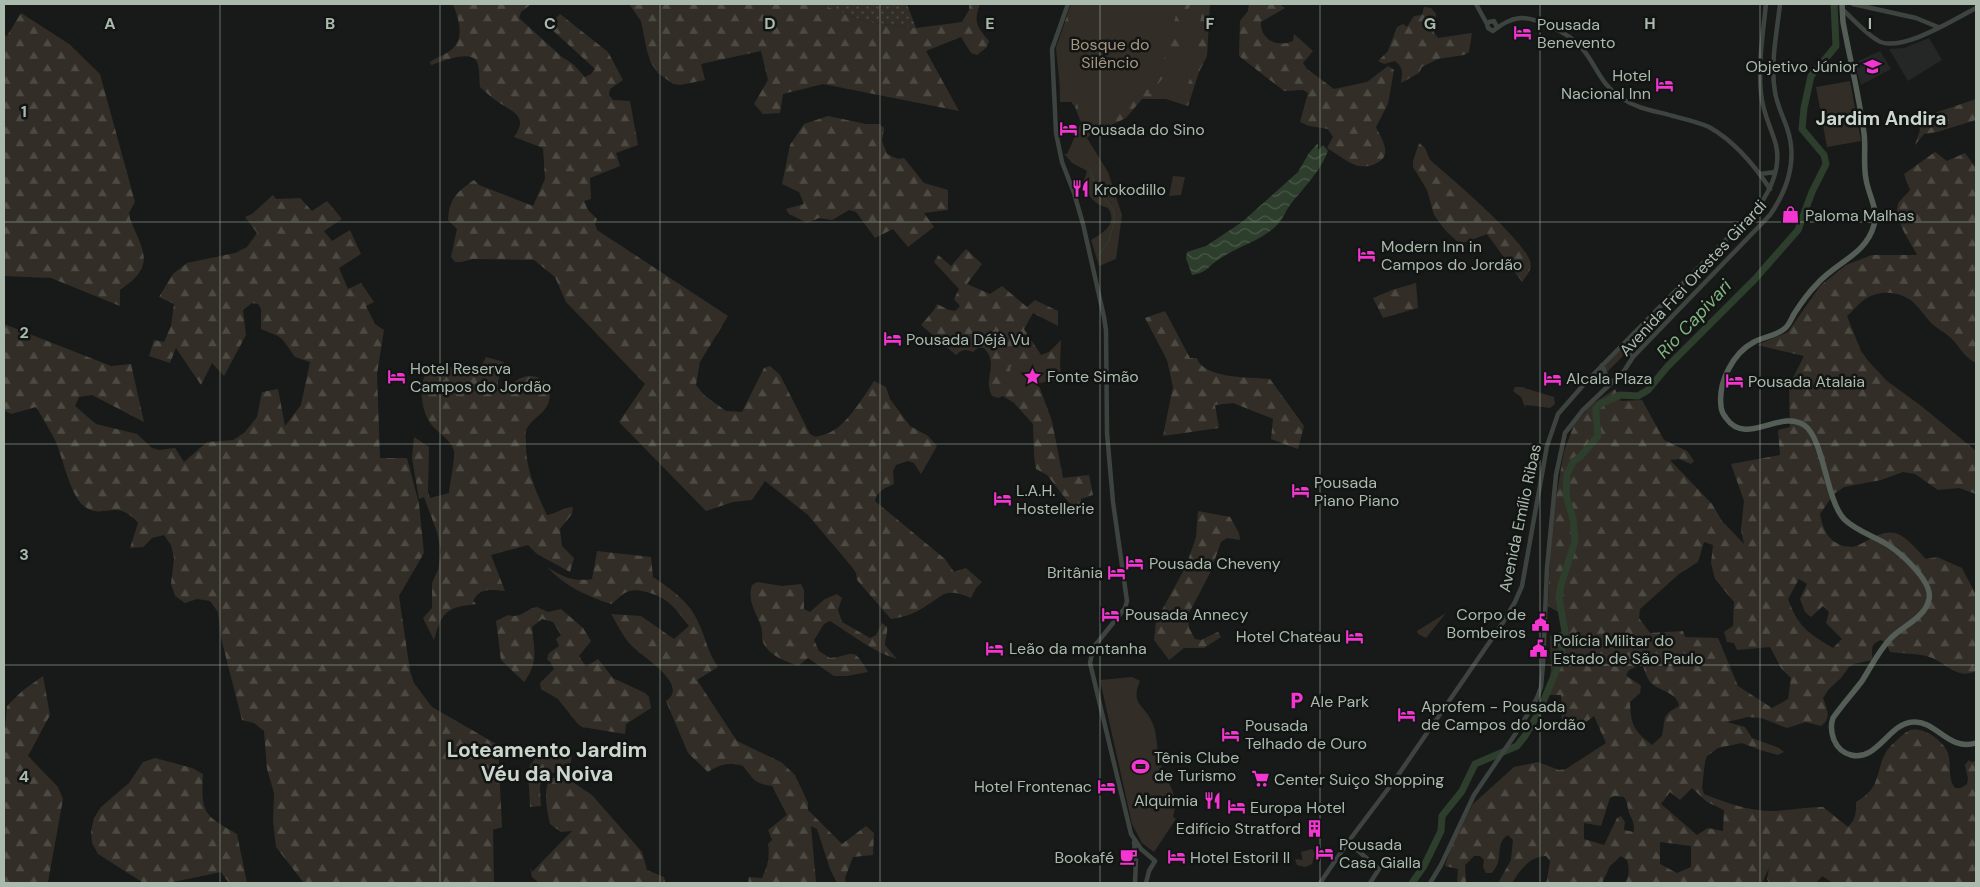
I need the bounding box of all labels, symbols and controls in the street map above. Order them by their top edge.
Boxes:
text: A [104,13,116,34]
text: B [325,13,335,34]
text: C [544,13,556,34]
text: D [764,13,776,34]
text: E [985,13,995,34]
text: F [1206,13,1215,34]
text: G [1424,13,1436,34]
text: H [1644,13,1656,34]
text: I [1868,13,1872,34]
place label: Pousada Benevento [1537,14,1616,53]
hotel icon: Pousada Benevento [1513,23,1533,43]
park label: Bosque do Silêncio [1070,34,1150,73]
place label: Objetivo Júnior [1745,56,1858,77]
school or university icon: Objetivo Júnior [1862,56,1882,76]
place label: Hotel Nacional Inn [1561,65,1651,104]
hotel icon: Hotel Nacional Inn [1655,74,1675,94]
text: 1 [21,101,27,122]
district label: Jardim Andira [1816,106,1946,131]
hotel icon: Pousada do Sino [1058,119,1078,139]
place label: Pousada do Sino [1082,119,1205,140]
restaurant icon: Krokodillo [1070,179,1090,199]
place label: Krokodillo [1094,179,1166,200]
street label: Avenida Frei Orestes Girardi [1615,195,1771,361]
shop icon: Paloma Malhas [1781,205,1801,225]
place label: Paloma Malhas [1805,205,1915,226]
place label: Modern Inn in Campos do Jordão [1381,236,1522,275]
hotel icon: Modern Inn in Campos do Jordão [1357,245,1377,265]
water label: Rio Capivari [1651,274,1737,364]
text: 2 [19,322,29,343]
hotel icon: Pousada Déjà Vu [882,329,902,349]
place label: Pousada Déjà Vu [906,329,1030,350]
place label: Hotel Reserva Campos do Jordão [410,358,551,397]
place icon: Fonte Simão [1023,366,1043,386]
place label: Fonte Simão [1047,366,1139,387]
hotel icon: Hotel Reserva Campos do Jordão [386,367,406,387]
hotel icon: Alcala Plaza [1542,368,1562,388]
place label: Alcala Plaza [1566,368,1652,389]
hotel icon: Pousada Atalaia [1724,371,1744,391]
place label: Pousada Atalaia [1748,371,1865,392]
street label: Avenida Emílio Ribas [1494,442,1546,594]
place label: Pousada Piano Piano [1314,472,1399,511]
place label: L.A.H. Hostellerie [1016,480,1094,519]
hotel icon: Pousada Piano Piano [1290,481,1310,501]
hotel icon: L.A.H. Hostellerie [992,489,1012,509]
text: 3 [19,544,29,565]
hotel icon: Pousada Cheveny [1125,553,1145,573]
place label: Pousada Cheveny [1149,553,1281,574]
place label: Britânia [1047,562,1103,583]
hotel icon: Britânia [1107,562,1127,582]
hotel icon: Pousada Annecy [1101,604,1121,624]
place label: Pousada Annecy [1125,604,1248,625]
place label: Corpo de Bombeiros [1447,604,1526,643]
public building icon: Corpo de Bombeiros [1530,613,1550,633]
place label: Hotel Chateau [1236,626,1341,647]
hotel icon: Hotel Chateau [1345,626,1365,646]
place label: Polícia Militar do Estado de São Paulo [1553,630,1703,669]
hotel icon: Leão da montanha [985,638,1005,658]
place label: Leão da montanha [1009,638,1147,659]
public building icon: Polícia Militar do Estado de São Paulo [1529,639,1549,659]
parking icon: Ale Park [1286,691,1306,711]
place label: Ale Park [1310,691,1369,712]
place label: Aprofem - Pousada de Campos do Jordão [1421,696,1586,735]
hotel icon: Aprofem - Pousada de Campos do Jordão [1397,705,1417,725]
place label: Pousada Telhado de Ouro [1245,715,1367,754]
hotel icon: Pousada Telhado de Ouro [1221,724,1241,744]
district label: Loteamento Jardim Véu da Noiva [447,736,647,788]
place label: Tênis Clube de Turismo [1154,747,1239,786]
sports icon: Tênis Clube de Turismo [1130,756,1150,776]
text: 4 [19,766,29,787]
supermarket icon: Center Suiço Shopping [1250,769,1270,789]
place label: Center Suiço Shopping [1274,769,1444,790]
place label: Hotel Frontenac [974,776,1092,797]
hotel icon: Hotel Frontenac [1096,776,1116,796]
place label: Alquimia [1134,790,1198,811]
restaurant icon: Alquimia [1202,790,1222,810]
hotel icon: Europa Hotel [1226,797,1246,817]
place label: Europa Hotel [1250,797,1345,818]
place label: Edifício Stratford [1176,818,1301,839]
building icon: Edifício Stratford [1305,818,1325,838]
place label: Pousada Casa Gialla [1339,834,1421,873]
hotel icon: Pousada Casa Gialla [1315,843,1335,863]
place label: Bookafé [1054,847,1114,868]
cafe icon: Bookafé [1118,847,1138,867]
hotel icon: Hotel Estoril II [1166,847,1186,867]
place label: Hotel Estoril II [1190,847,1290,868]

